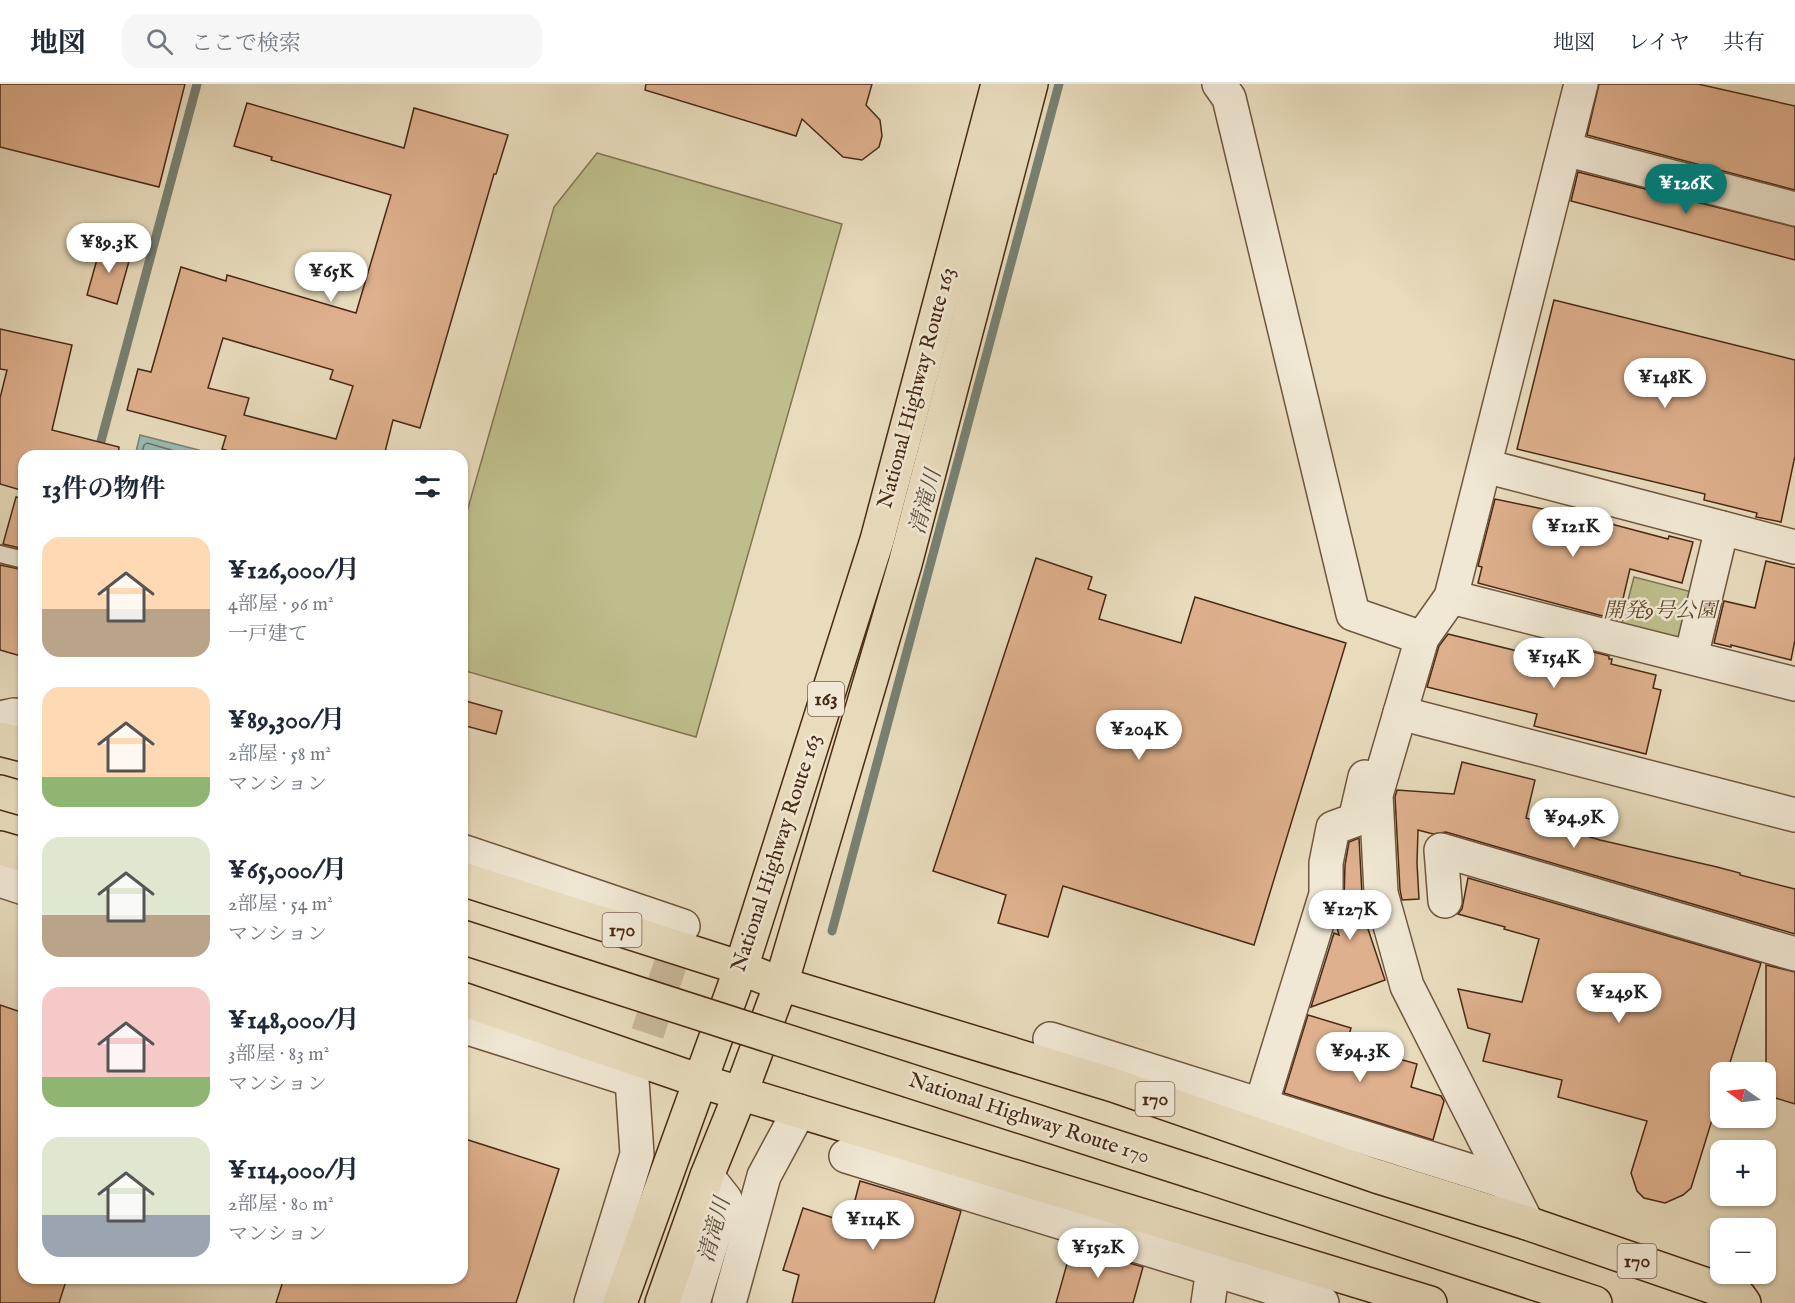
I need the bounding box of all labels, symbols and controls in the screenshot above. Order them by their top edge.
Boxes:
search box [122,14,542,68]
icon: search [143,25,176,58]
text: 地図 [30,27,86,62]
text: ここで検索 [191,30,301,58]
text: 地図 [1553,30,1595,57]
text: レイヤ [1628,30,1690,57]
text: 共有 [1723,30,1765,57]
pin: ¥126K [1644,164,1728,215]
text: ¥126K [1659,171,1713,196]
pin: ¥89.3K [60,223,158,274]
text: ¥89.3K [80,230,138,255]
pin: ¥65K [295,252,367,303]
text: ¥65K [309,259,353,284]
street label: National Highway Route 163 [872,264,962,512]
pin: ¥148K [1623,358,1707,409]
text: ¥148K [1638,365,1692,390]
water label: 清滝川 [904,465,949,538]
icon: filters [411,470,444,503]
text: 13件の物件 [42,473,165,506]
pin: ¥121K [1531,507,1615,558]
text: ¥121K [1546,514,1600,539]
text: ¥126,000/月 [228,554,360,587]
icon: home [90,561,162,633]
text: 4部屋 · 96 m² [228,592,334,617]
park label: 開発9号公園 [1603,598,1720,625]
text: 一戸建て [228,622,308,647]
pin: ¥154K [1512,638,1596,689]
text: ¥154K [1527,645,1581,670]
road number: 163 [808,682,844,716]
text: ¥89,300/月 [228,704,346,737]
pin: ¥204K [1097,710,1181,761]
icon: home [90,711,162,783]
text: ¥204K [1110,717,1168,742]
street label: National Highway Route 163 [726,731,828,975]
text: 2部屋 · 58 m² [228,742,331,767]
text: マンション [228,772,327,797]
pin: ¥94.9K [1525,798,1623,849]
text: ¥94.9K [1544,805,1604,830]
text: ¥65,000/月 [228,854,347,887]
icon: home [90,861,162,933]
pin: ¥127K [1308,890,1392,941]
text: 2部屋 · 54 m² [228,892,333,917]
text: ¥127K [1322,897,1378,922]
road number: 170 [602,913,642,947]
text: マンション [228,922,327,947]
pin: ¥249K [1577,973,1661,1024]
text: ¥249K [1591,980,1647,1005]
text: ¥148,000/月 [228,1004,360,1037]
icon: home [90,1011,162,1083]
pin: ¥94.3K [1311,1032,1409,1083]
text: ¥94.3K [1330,1039,1390,1064]
text: 3部屋 · 83 m² [228,1042,329,1067]
north arrow [1710,1062,1776,1128]
map controls [1710,1062,1776,1284]
street label: National Highway Route 170 [905,1067,1153,1171]
text: マンション [228,1072,327,1097]
road number: 170 [1136,1082,1174,1116]
button: + [1710,1140,1776,1206]
text: ¥114,000/月 [228,1154,360,1187]
icon: home [90,1161,162,1233]
text: 2部屋 · 80 m² [228,1192,334,1217]
water label: 清滝川 [693,1193,738,1266]
pin: ¥114K [831,1200,915,1251]
text: ¥114K [846,1207,900,1232]
button: − [1710,1218,1776,1284]
text: マンション [228,1222,327,1247]
pin: ¥152K [1056,1228,1140,1279]
text: ¥152K [1071,1235,1125,1260]
road number: 170 [1618,1244,1656,1278]

